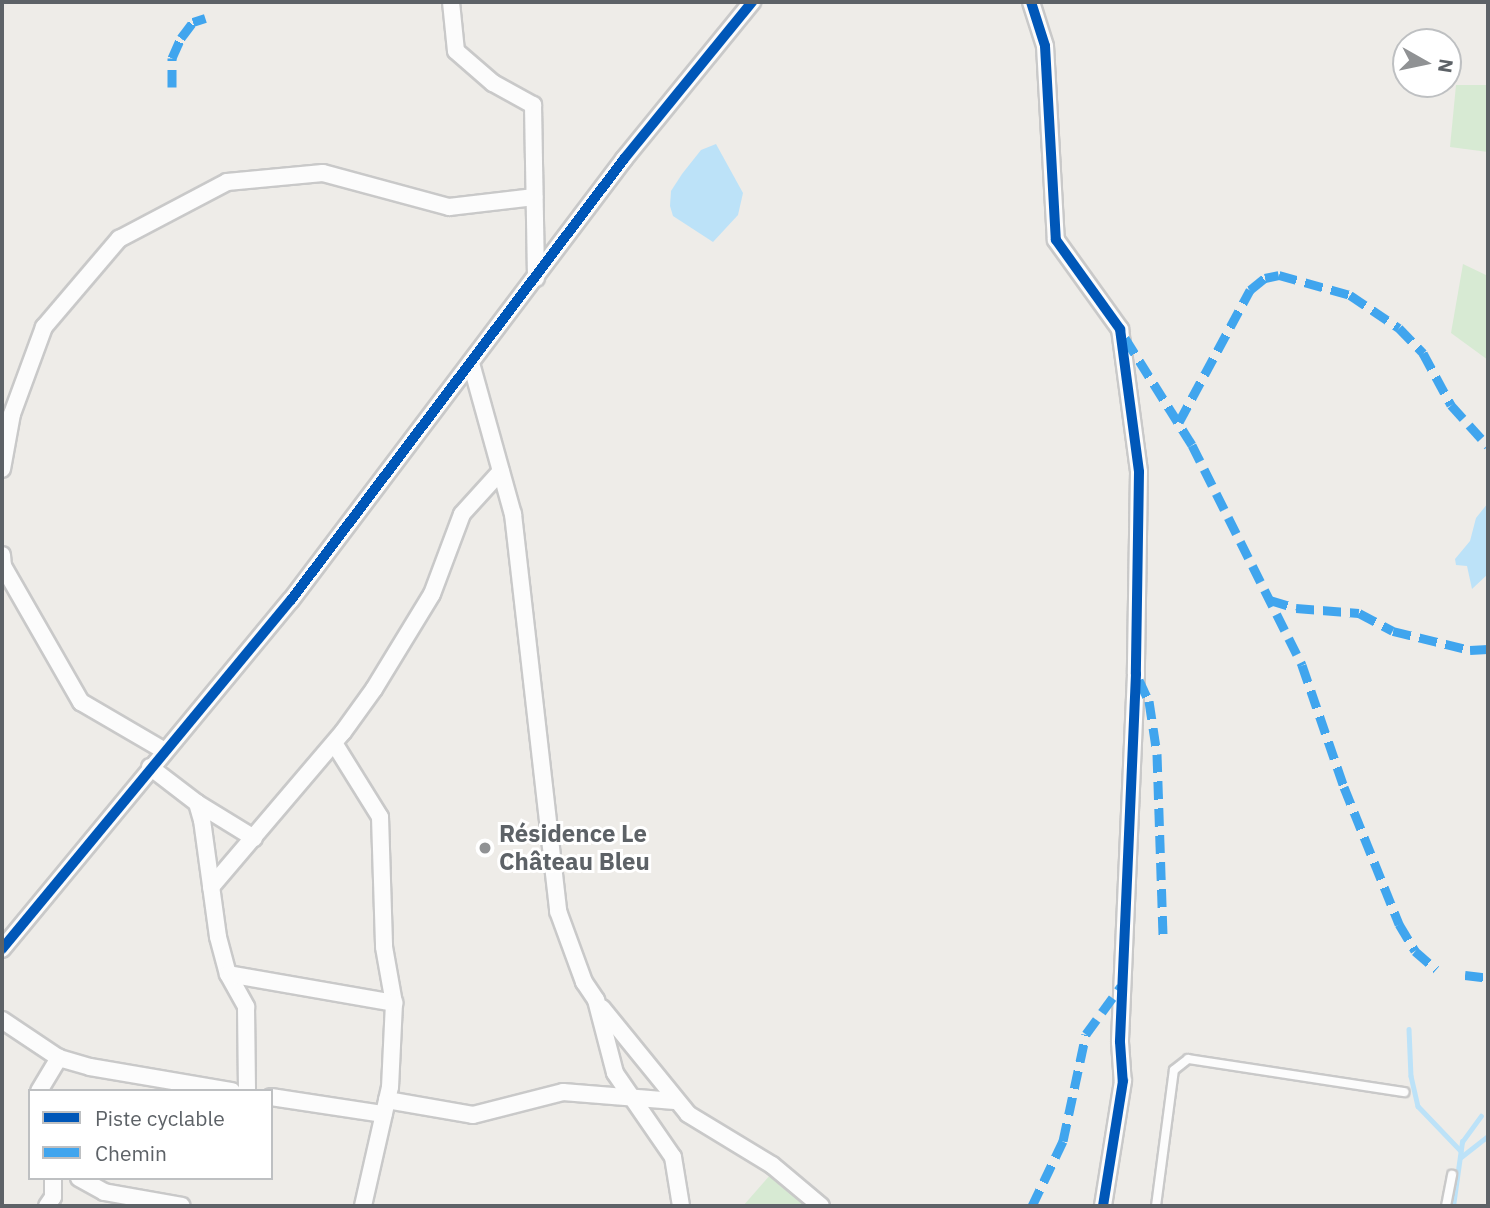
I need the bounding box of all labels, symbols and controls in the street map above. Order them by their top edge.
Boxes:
north arrow [1392,28,1462,98]
text: N [1433,57,1459,75]
place label: Résidence Le Château Bleu [499,820,650,876]
marker: Résidence Le Château Bleu [477,840,493,856]
legend [28,1089,273,1180]
text: Piste cyclable [95,1104,225,1132]
text: Chemin [95,1139,167,1167]

